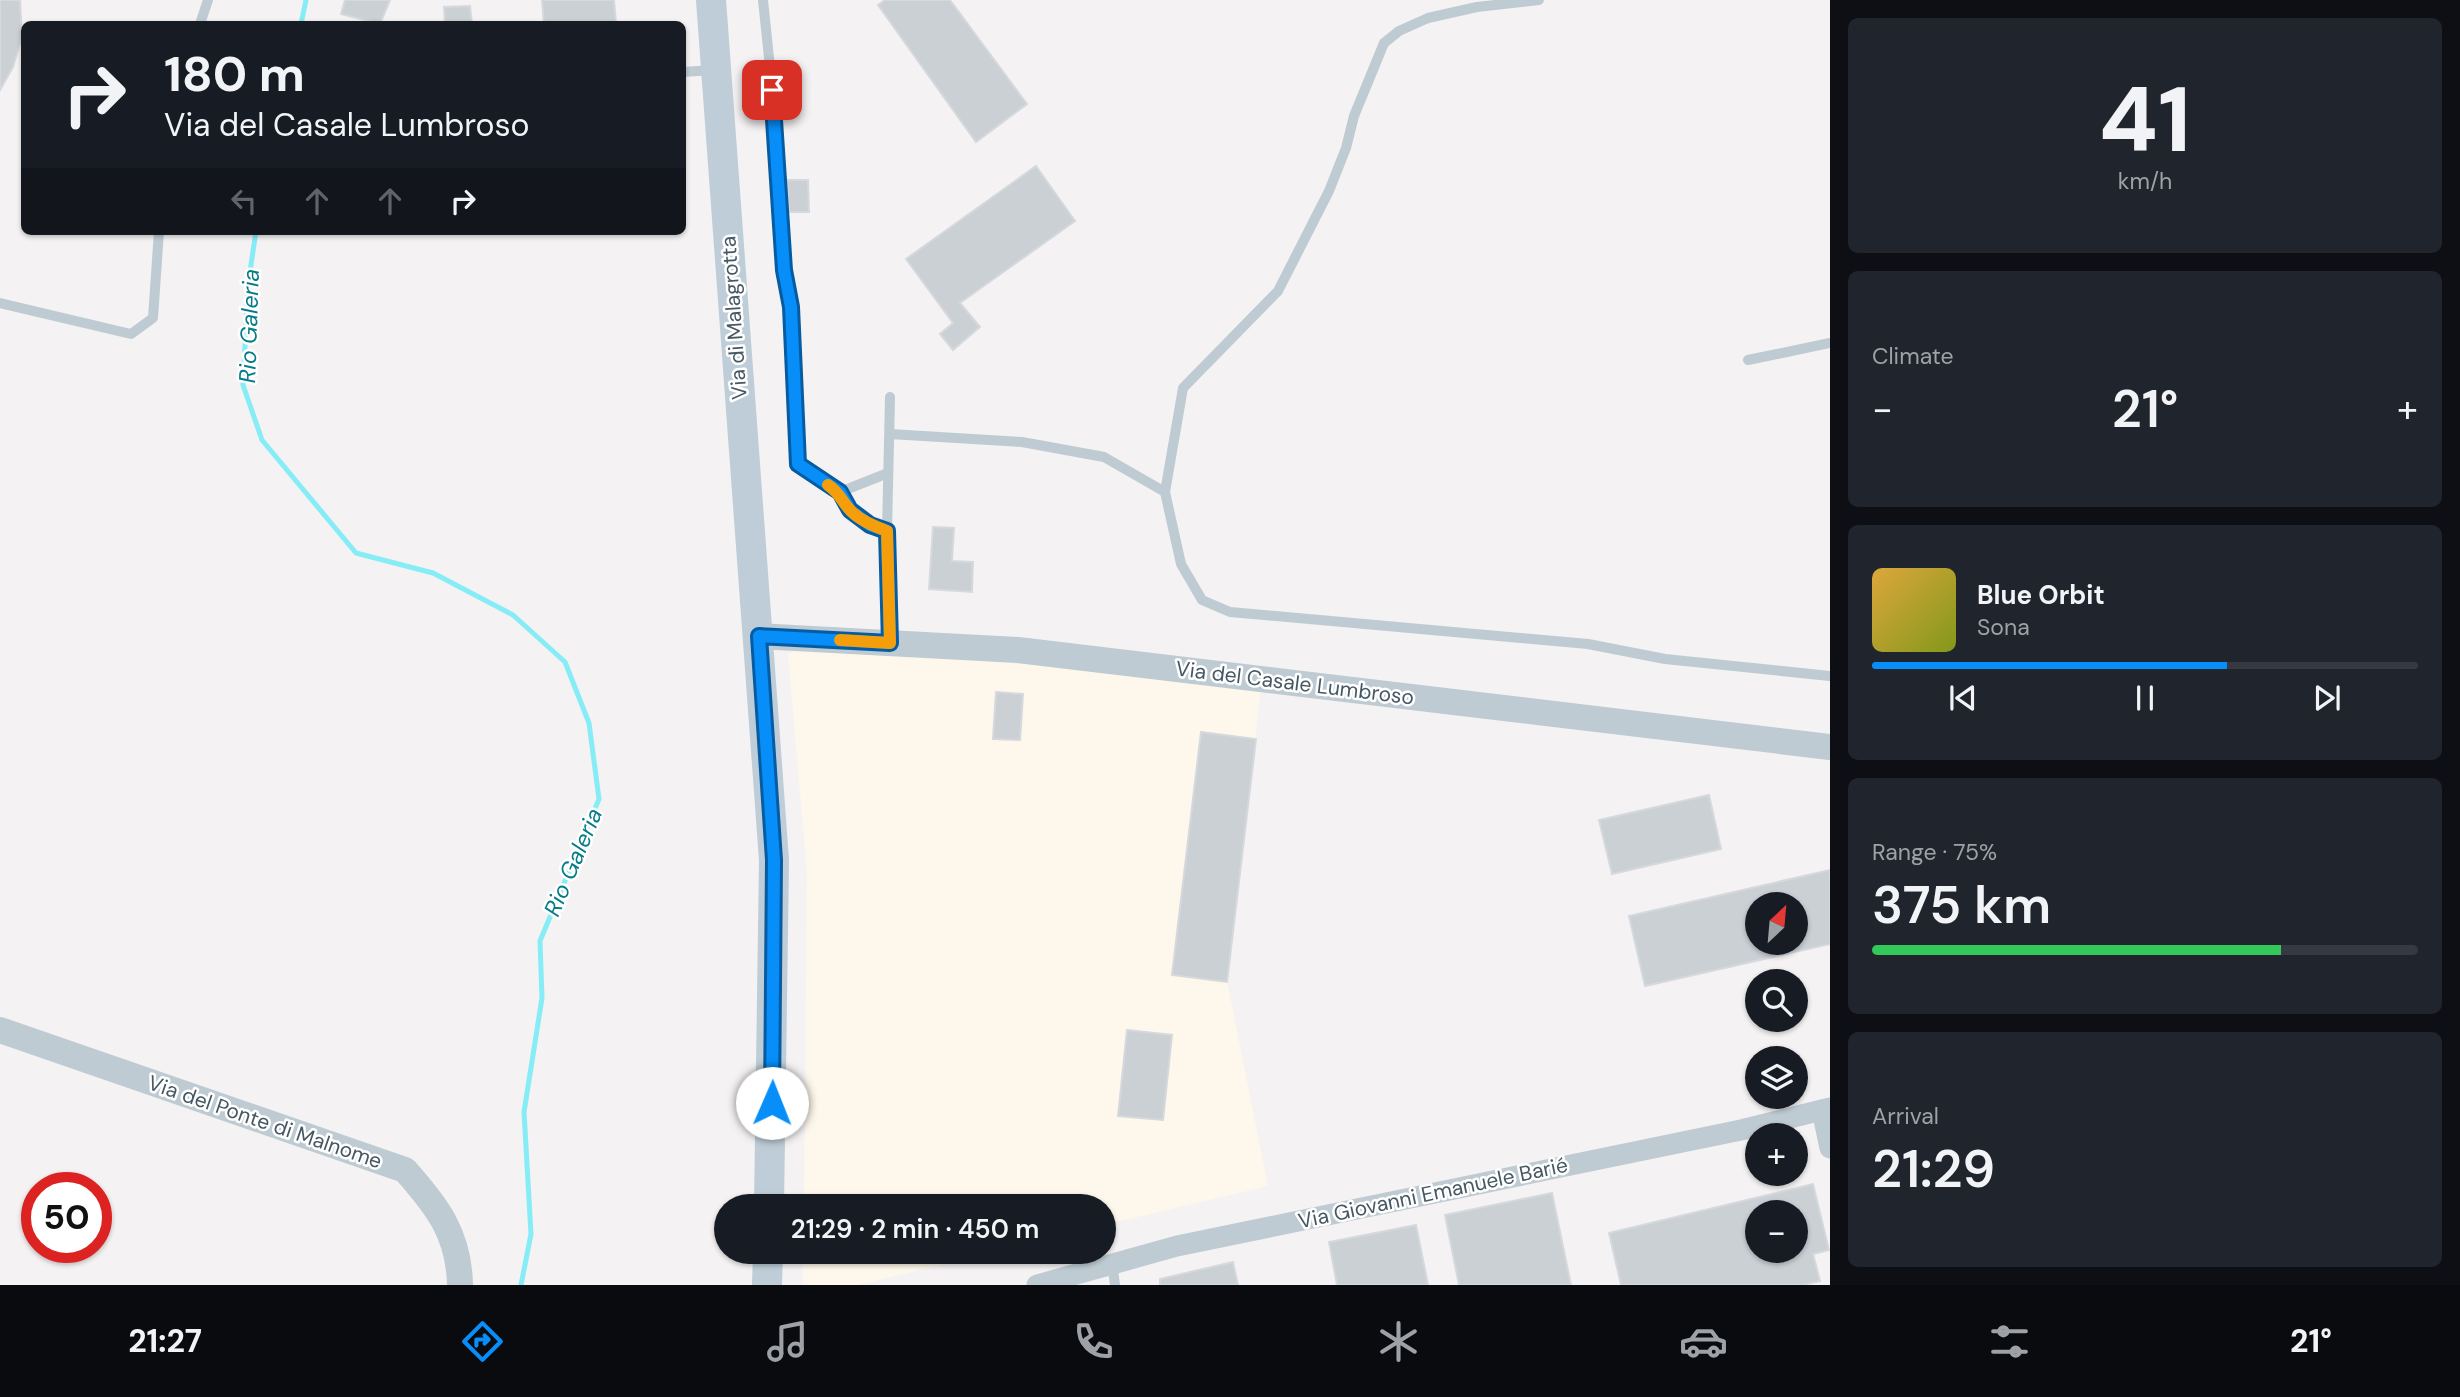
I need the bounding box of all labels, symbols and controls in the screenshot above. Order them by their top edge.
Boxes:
text: 180 m [164,42,305,106]
icon: right [49,49,140,140]
pin [742,60,802,120]
text: 41 [2099,61,2191,179]
icon: arrive [753,71,791,109]
text: Via del Casale Lumbroso [164,104,530,146]
text: km/h [2118,166,2172,196]
icon: left [225,182,263,220]
icon: ahead [298,182,336,220]
icon: ahead [371,182,409,220]
icon: right [444,182,482,220]
street label: Via di Malagrotta [714,235,754,401]
water label: Rio Galeria [232,268,266,384]
text: Climate [1872,341,1954,371]
text: 21° [2112,375,2178,443]
text: − [1872,384,1893,434]
text: + [2397,384,2418,434]
text: Blue Orbit [1977,578,2105,612]
text: Sona [1977,612,2030,642]
street label: Via del Casale Lumbroso [1174,654,1416,712]
icon: previous [1944,679,1982,717]
icon: pause [2126,679,2164,717]
icon: next [2308,679,2346,717]
water label: Rio Galeria [537,803,609,921]
text: Range · 75% [1872,837,1997,867]
text: 375 km [1872,871,2051,939]
north arrow [1745,892,1808,956]
map controls [1745,892,1808,1263]
button: search [1745,969,1808,1032]
button: layers [1745,1046,1808,1109]
position arrow [735,1066,809,1140]
street label: Via del Ponte di Malnome [144,1069,386,1175]
text: Arrival [1872,1101,1939,1131]
button: + [1745,1123,1808,1186]
text: 21:29 [1872,1135,1995,1203]
street label: Via Giovanni Emanuele Barié [1296,1151,1570,1235]
speed limit sign: 50 [21,1172,112,1263]
button: − [1745,1200,1808,1263]
text: 21:29 · 2 min · 450 m [791,1212,1039,1246]
icon: directions [458,1317,507,1366]
icon: music [763,1317,812,1366]
icon: phone [1069,1317,1118,1366]
icon: climate [1374,1317,1423,1366]
icon: car [1679,1317,1728,1366]
icon: filters [1985,1317,2034,1366]
text: 21:27 [128,1320,202,1362]
text: 21° [2290,1320,2332,1362]

